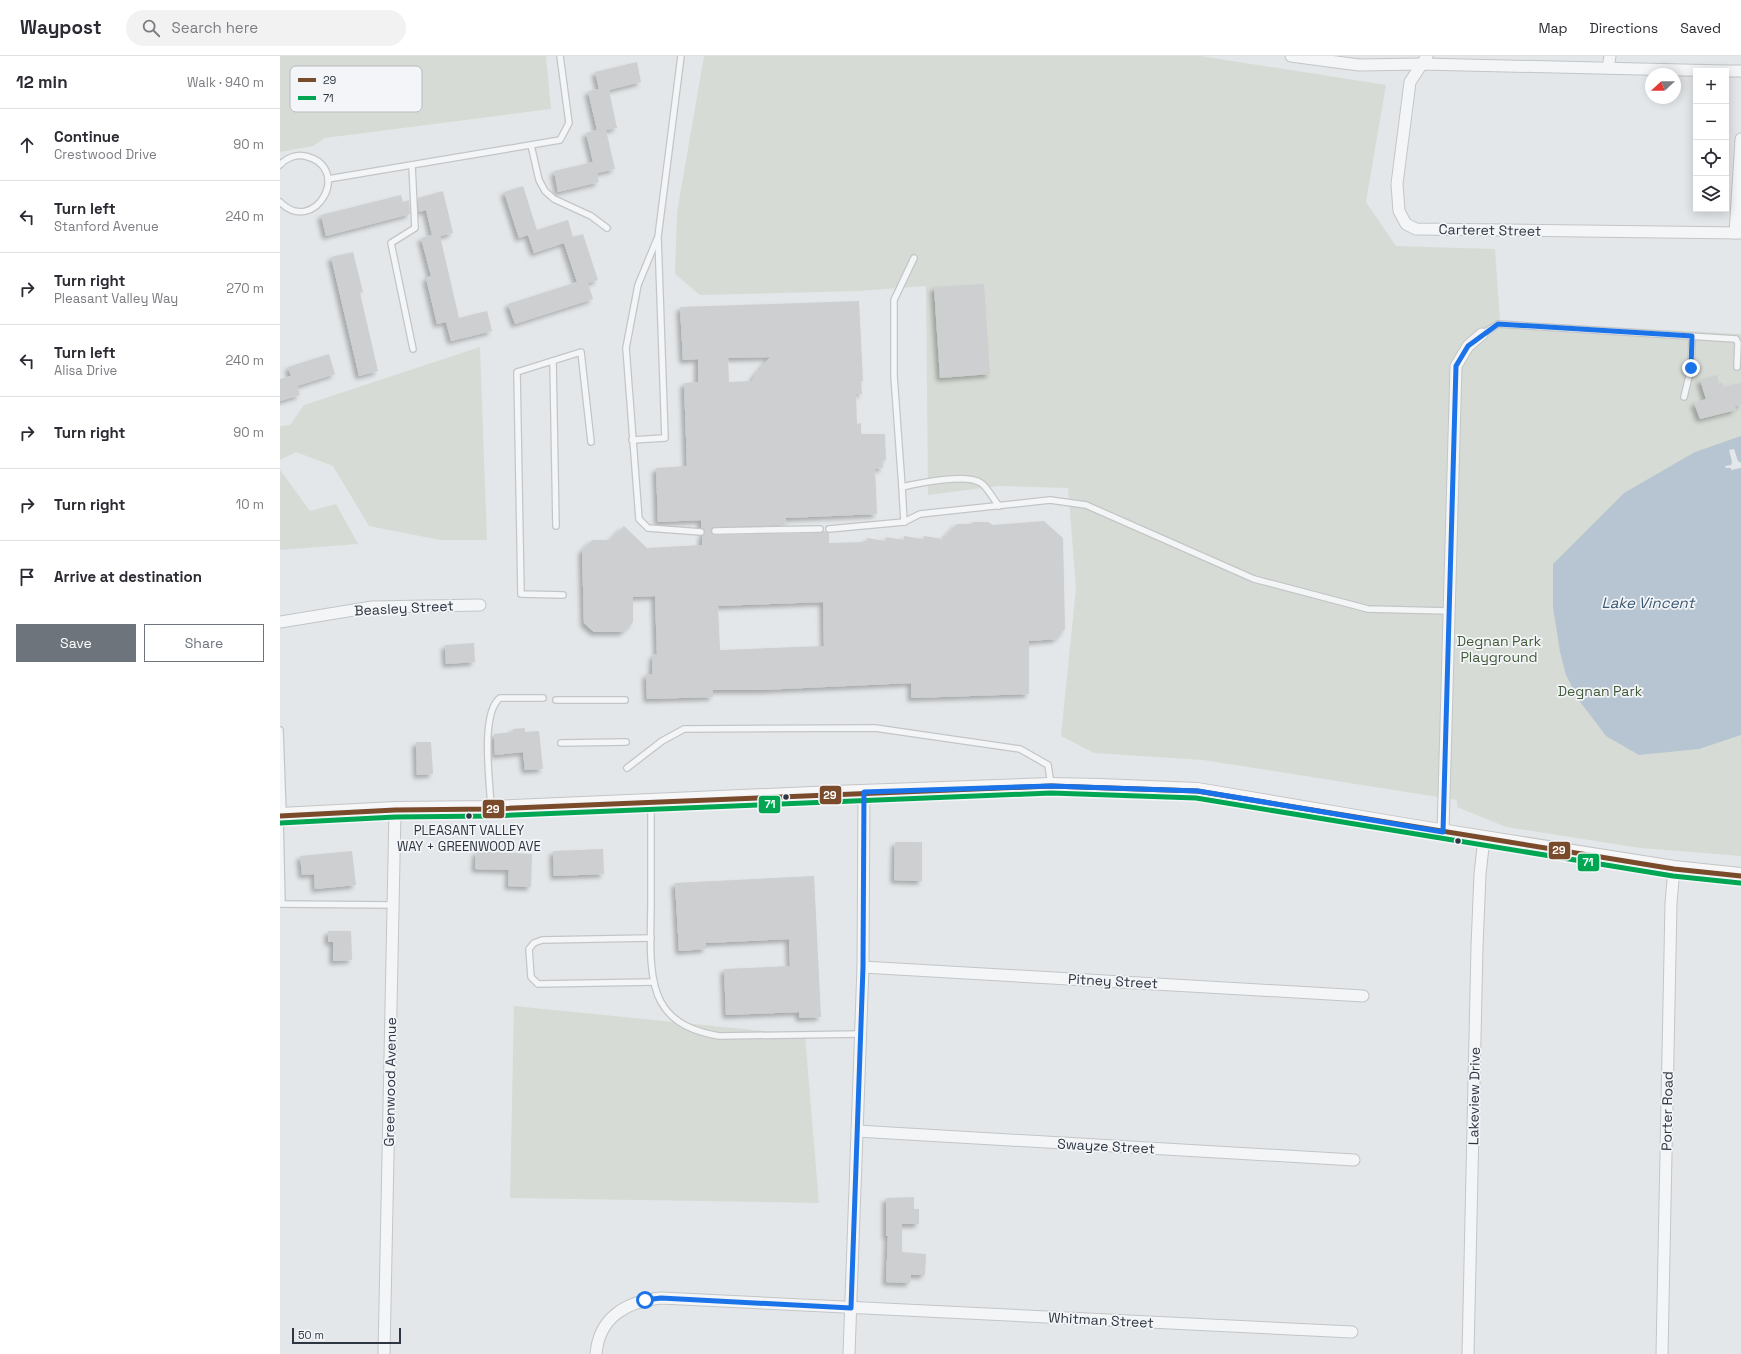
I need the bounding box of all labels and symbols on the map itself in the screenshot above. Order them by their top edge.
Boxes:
legend [290,66,422,112]
north arrow [1645,68,1681,104]
text: 29 [323,73,337,87]
text: 71 [323,91,334,105]
street label: Carteret Street [1439,220,1541,240]
route end [1682,359,1700,377]
water label: Lake Vincent [1602,593,1697,612]
street label: Beasley Street [354,596,454,620]
park label: Degnan Park Playground [1457,632,1542,666]
park label: Degnan Park [1558,682,1643,700]
line badge: 29 [819,785,842,805]
text: 29 [823,788,837,802]
unlabelled marker [781,792,791,802]
line badge: 71 [758,795,781,814]
text: 71 [765,797,775,811]
line badge: 29 [482,799,505,819]
text: 29 [486,802,500,816]
marker: PLEASANT VALLEY WAY + GREENWOOD AVE [464,811,474,821]
place label: PLEASANT VALLEY WAY + GREENWOOD AVE [397,822,541,855]
unlabelled marker [1453,836,1463,846]
line badge: 29 [1548,841,1571,860]
text: 29 [1552,843,1566,857]
line badge: 71 [1577,853,1600,872]
text: 71 [1583,855,1593,869]
street label: Pitney Street [1068,970,1158,992]
street label: Greenwood Avenue [380,1017,400,1147]
street label: Lakeview Drive [1464,1047,1484,1145]
street label: Porter Road [1657,1071,1677,1151]
street label: Swayze Street [1057,1134,1155,1158]
route start [636,1291,654,1309]
street label: Whitman Street [1048,1308,1154,1332]
scale bar [292,1326,401,1345]

